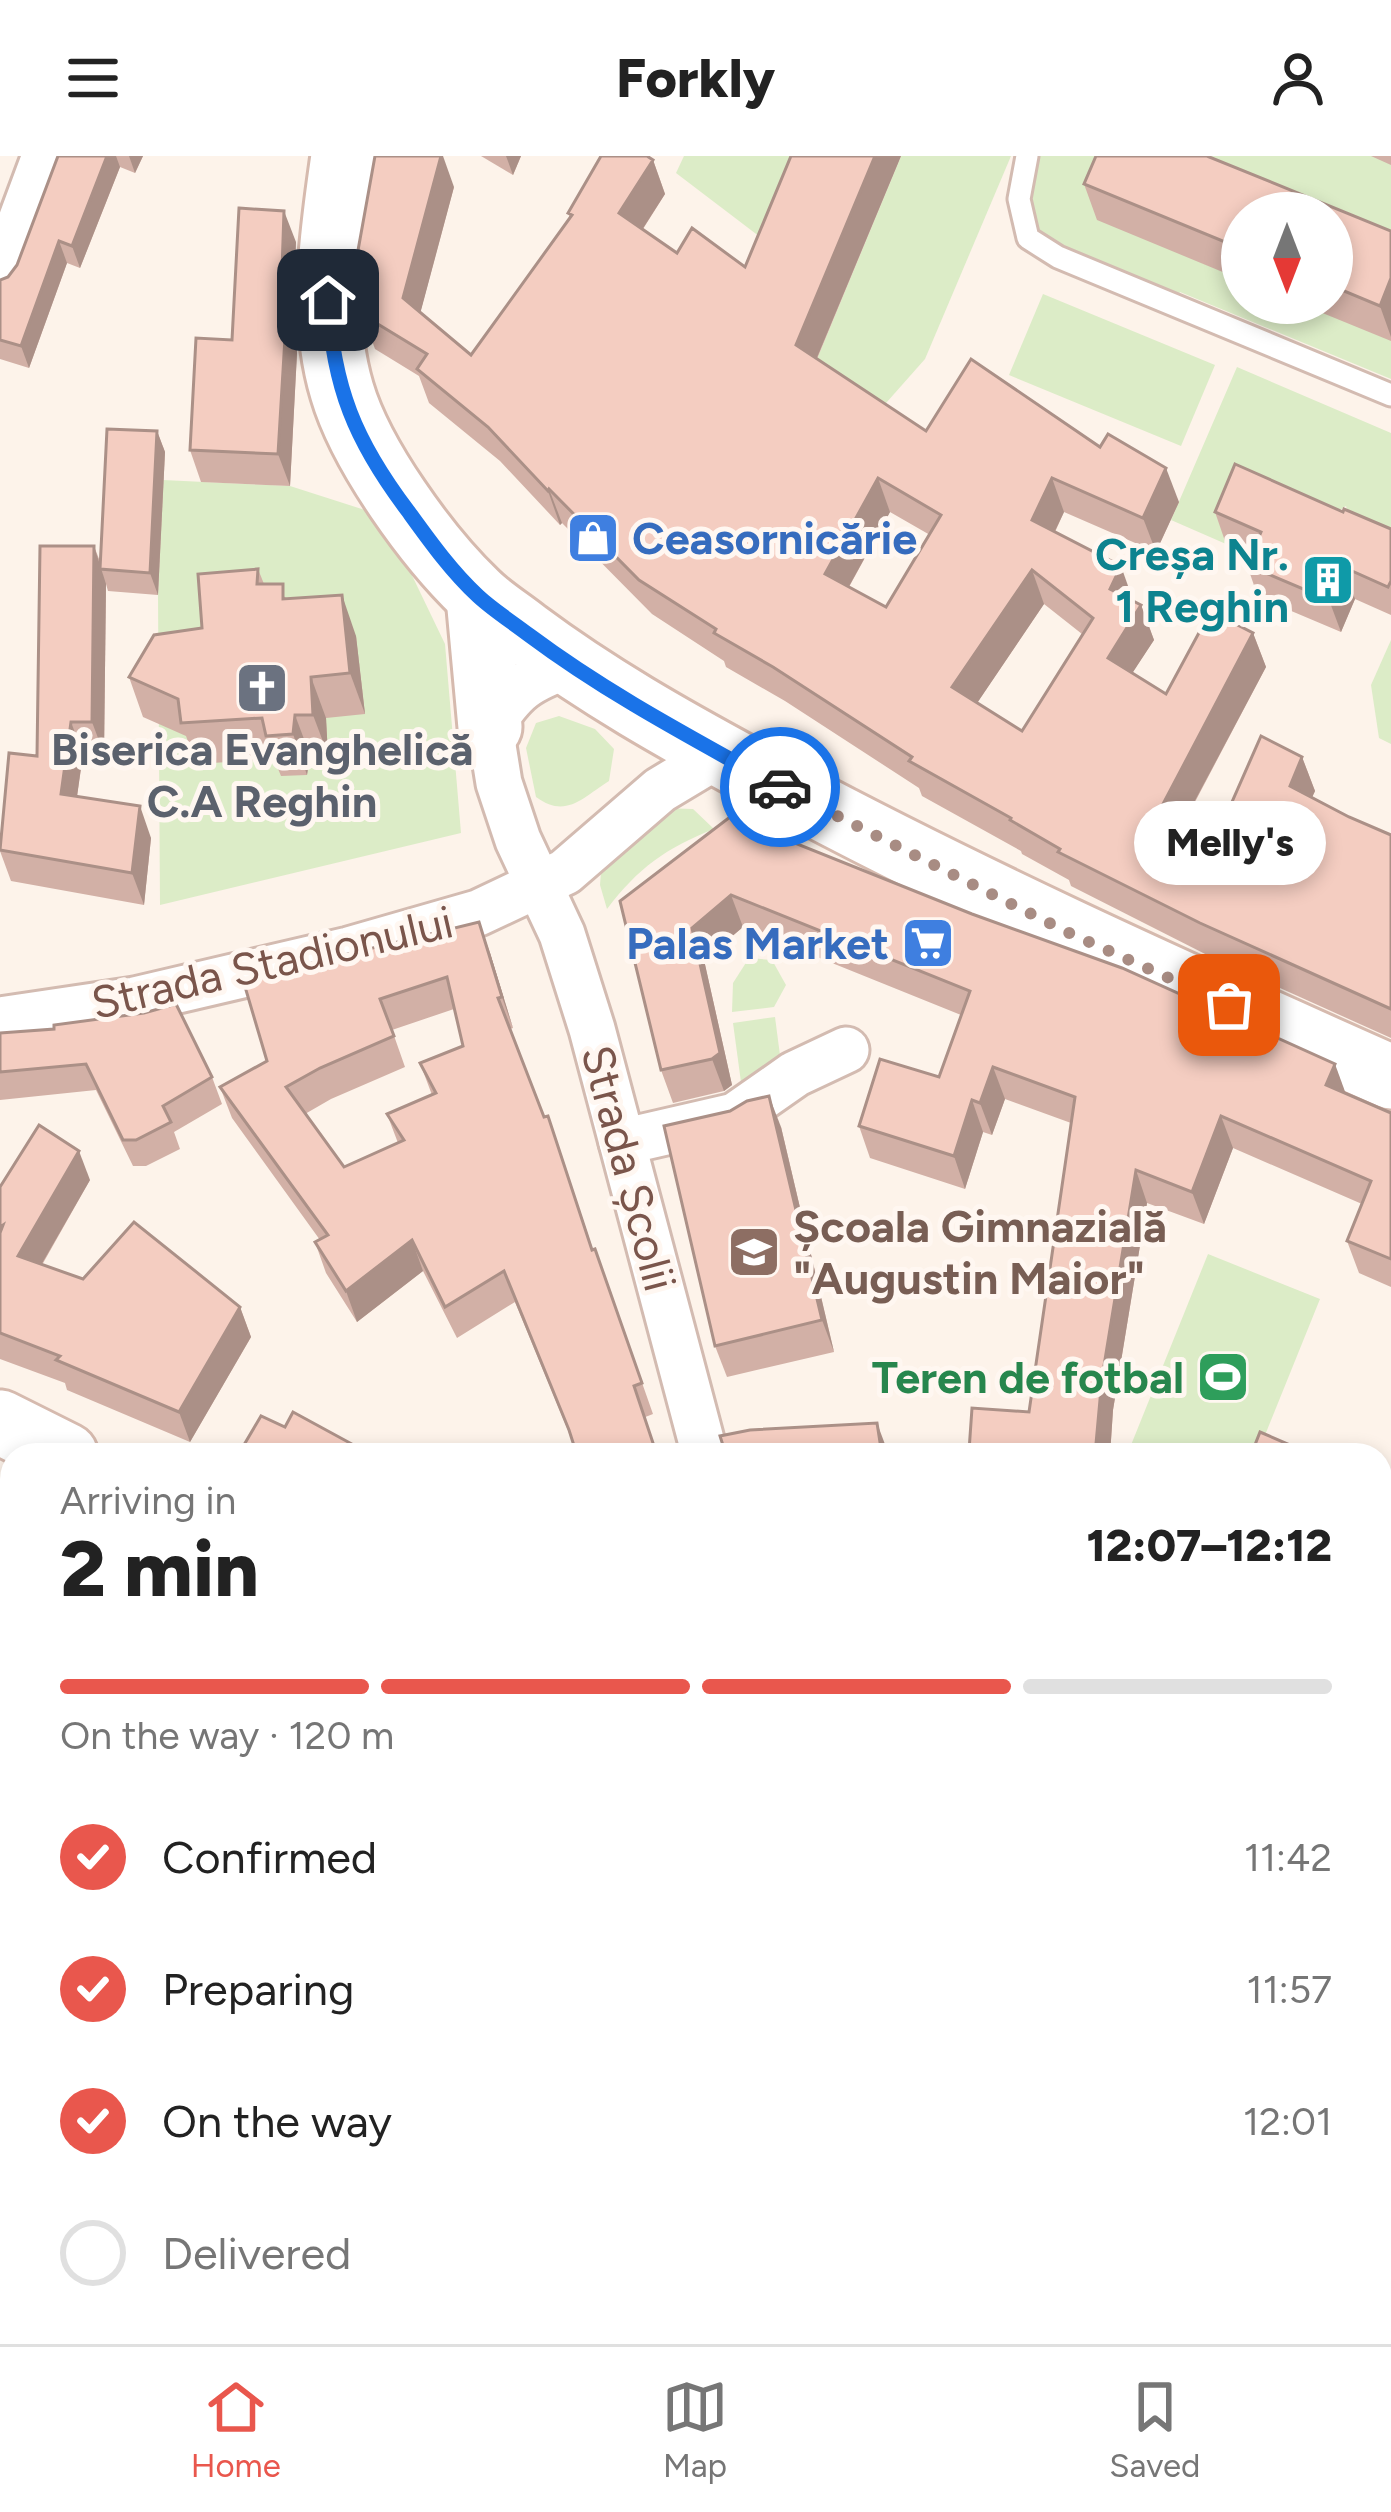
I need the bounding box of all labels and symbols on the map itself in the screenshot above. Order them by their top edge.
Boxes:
north arrow [1221,192,1353,324]
pin [277,249,379,351]
shop icon: Ceasornicărie [565,510,621,566]
place label: Ceasornicărie [632,511,917,565]
place label: Creșa Nr. 1 Reghin [1095,527,1289,633]
building icon: Creșa Nr. 1 Reghin [1300,552,1356,608]
church icon: Biserica Evanghelică C.A Reghin [234,660,290,716]
place label: Biserica Evanghelică C.A Reghin [51,722,473,828]
courier [720,727,840,847]
callout: Melly's [1133,801,1325,885]
street label: Strada Stadionului [86,894,458,1030]
supermarket icon: Palas Market [900,915,956,971]
place label: Palas Market [626,916,889,970]
pin [1178,954,1280,1056]
street label: Strada Școlii [570,1039,688,1297]
place label: Școala Gimnazială "Augustin Maior" [793,1199,1167,1305]
school or university icon: Școala Gimnazială "Augustin Maior" [726,1224,782,1280]
sports icon: Teren de fotbal [1195,1349,1251,1405]
place label: Teren de fotbal [872,1350,1184,1404]

